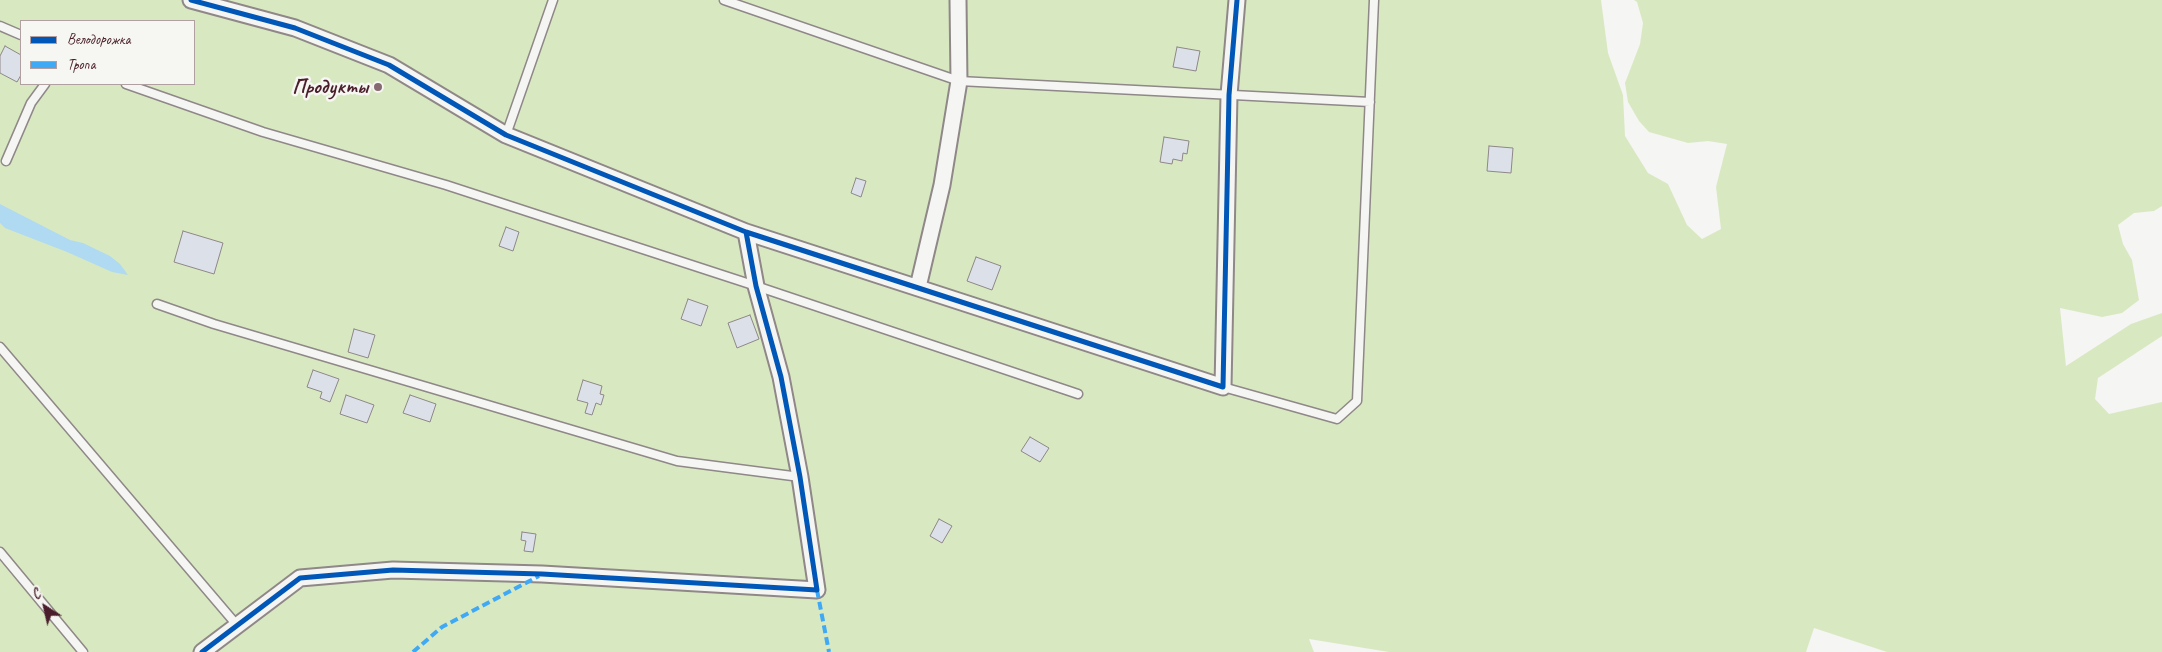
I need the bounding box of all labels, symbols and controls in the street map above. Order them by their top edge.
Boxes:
legend [20,20,195,85]
text: Велодорожка [67,30,130,49]
text: Тропа [67,55,95,74]
place label: Продукты [292,74,368,100]
marker: Продукты [372,81,384,93]
north arrow [20,582,70,632]
text: С [28,585,44,603]

